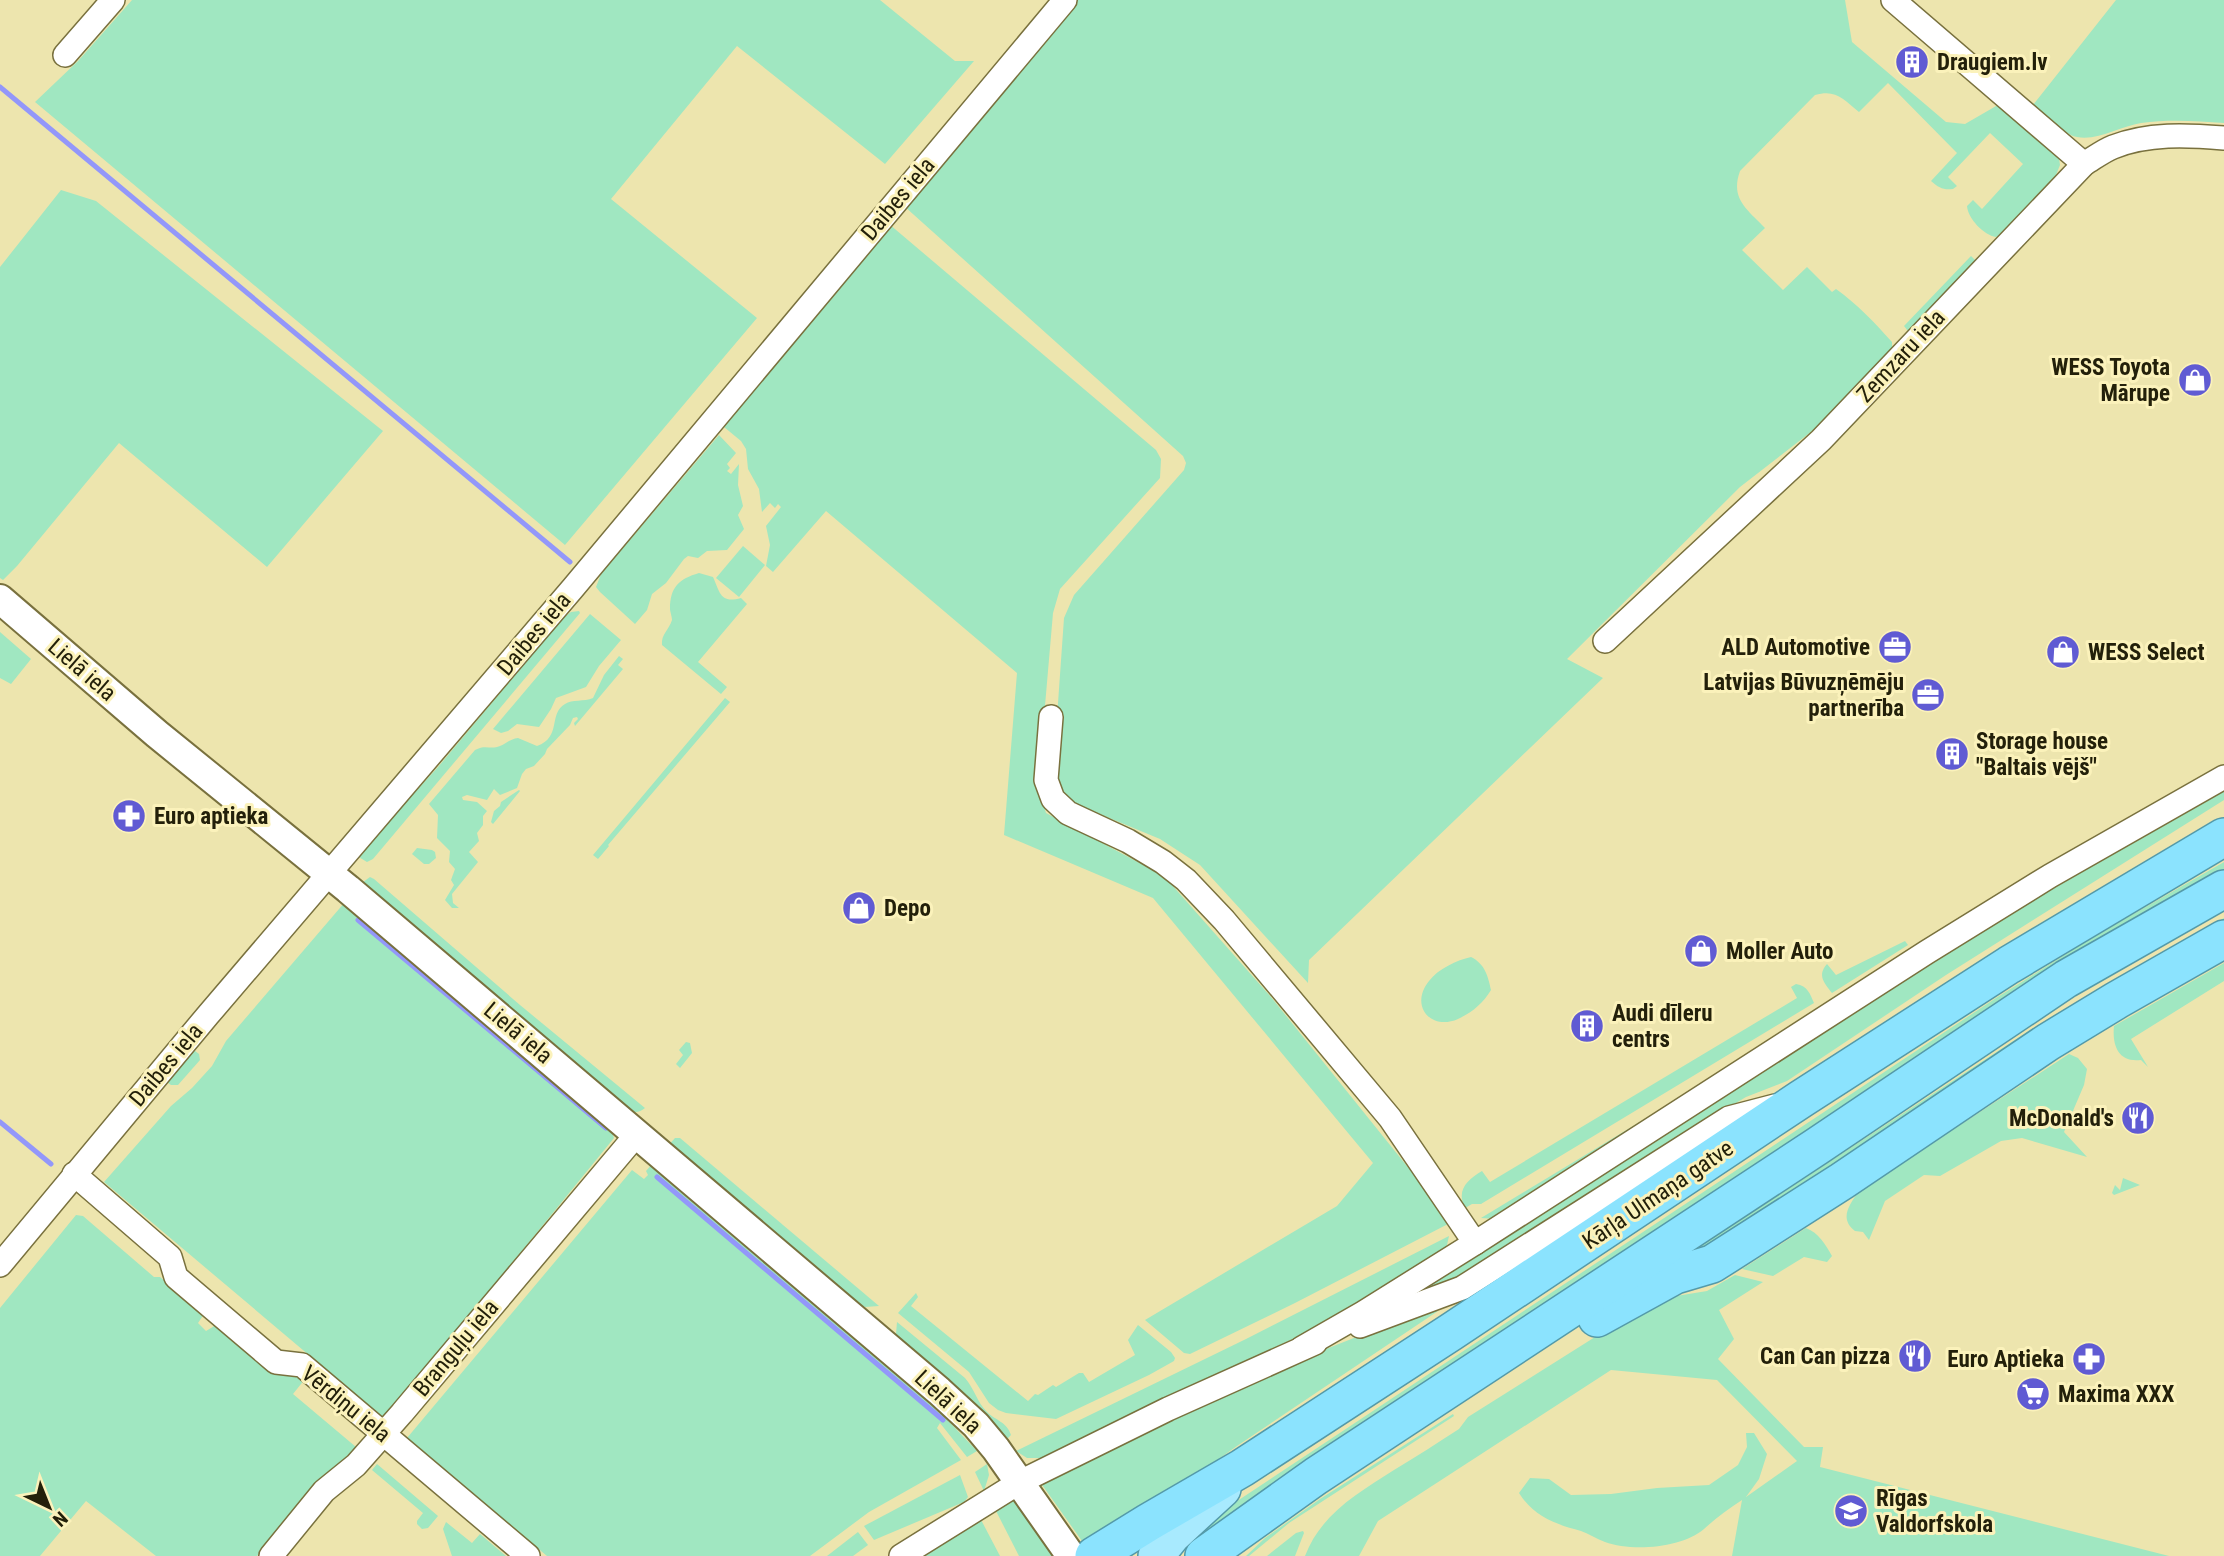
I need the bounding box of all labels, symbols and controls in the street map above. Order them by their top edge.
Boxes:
building icon: Draugiem.lv [1893,43,1931,81]
place label: Draugiem.lv [1937,49,2048,76]
street label: Daibes iela [856,152,940,246]
street label: Zemzaru iela [1851,304,1951,408]
place label: WESS Toyota Mārupe [2051,354,2170,407]
shop icon: WESS Toyota Mārupe [2176,361,2214,399]
street label: Daibes iela [492,587,576,681]
office icon: ALD Automotive [1876,628,1914,666]
street label: Lielā iela [43,633,121,707]
shop icon: WESS Select [2044,633,2082,671]
place label: ALD Automotive [1721,634,1870,661]
place label: WESS Select [2088,639,2205,666]
place label: Latvijas Būvuzņēmēju partnerība [1703,669,1904,722]
office icon: Latvijas Būvuzņēmēju partnerība [1909,676,1947,714]
place label: Storage house "Baltais vējš" [1976,728,2108,781]
building icon: Storage house "Baltais vējš" [1933,735,1971,773]
pharmacy icon: Euro aptieka [110,797,148,835]
place label: Euro aptieka [154,803,268,830]
shop icon: Depo [840,889,878,927]
place label: Depo [884,895,931,922]
shop icon: Moller Auto [1682,932,1720,970]
place label: Moller Auto [1726,938,1833,965]
street label: Lielā iela [478,997,558,1069]
place label: Audi dīleru centrs [1612,1000,1713,1053]
building icon: Audi dīleru centrs [1568,1007,1606,1045]
street label: Daibes iela [124,1018,208,1112]
restaurant icon: McDonald's [2119,1099,2157,1137]
place label: McDonald's [2009,1105,2114,1132]
street label: Kārļa Ulmaņa gatve [1578,1135,1738,1255]
street label: Branguļu iela [408,1294,504,1402]
restaurant icon: Can Can pizza [1896,1337,1934,1375]
pharmacy icon: Euro Aptieka [2070,1340,2108,1378]
place label: Can Can pizza [1760,1343,1890,1370]
place label: Euro Aptieka [1947,1346,2064,1373]
street label: Vērdiņu iela [296,1360,396,1448]
street label: Lielā iela [909,1365,987,1439]
supermarket icon: Maxima XXX [2014,1375,2052,1413]
place label: Maxima XXX [2058,1381,2174,1408]
north arrow [14,1472,84,1542]
place label: Rīgas Valdorfskola [1876,1485,1993,1538]
school or university icon: Rīgas Valdorfskola [1832,1492,1870,1530]
text: N [48,1507,72,1531]

